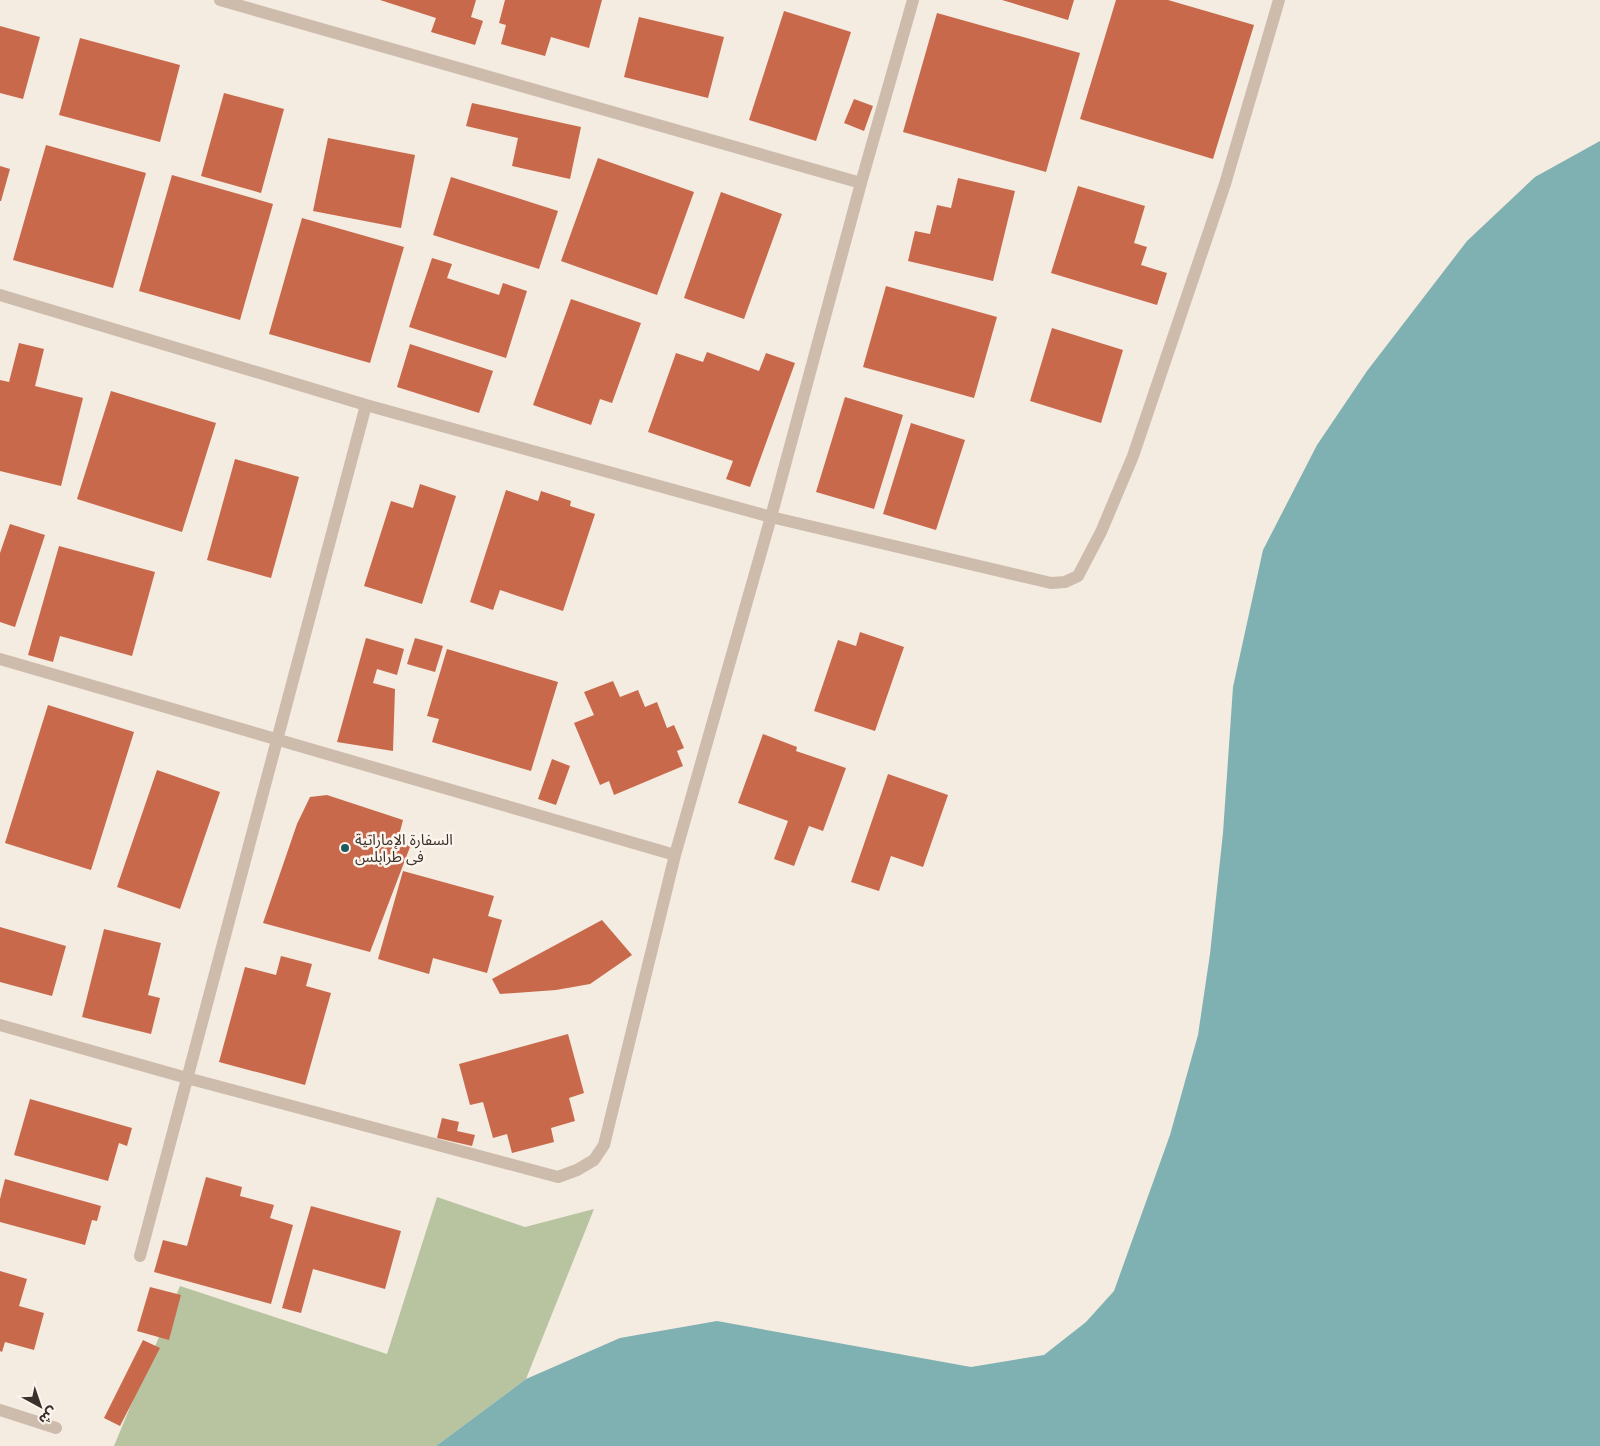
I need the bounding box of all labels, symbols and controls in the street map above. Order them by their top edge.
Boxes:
place label: السفارة الإماراتية فى طرابلس [355,831,453,866]
marker: السفارة الإماراتية فى طرابلس [339,842,351,854]
north arrow [15,1381,65,1431]
text: ش [36,1404,61,1428]

